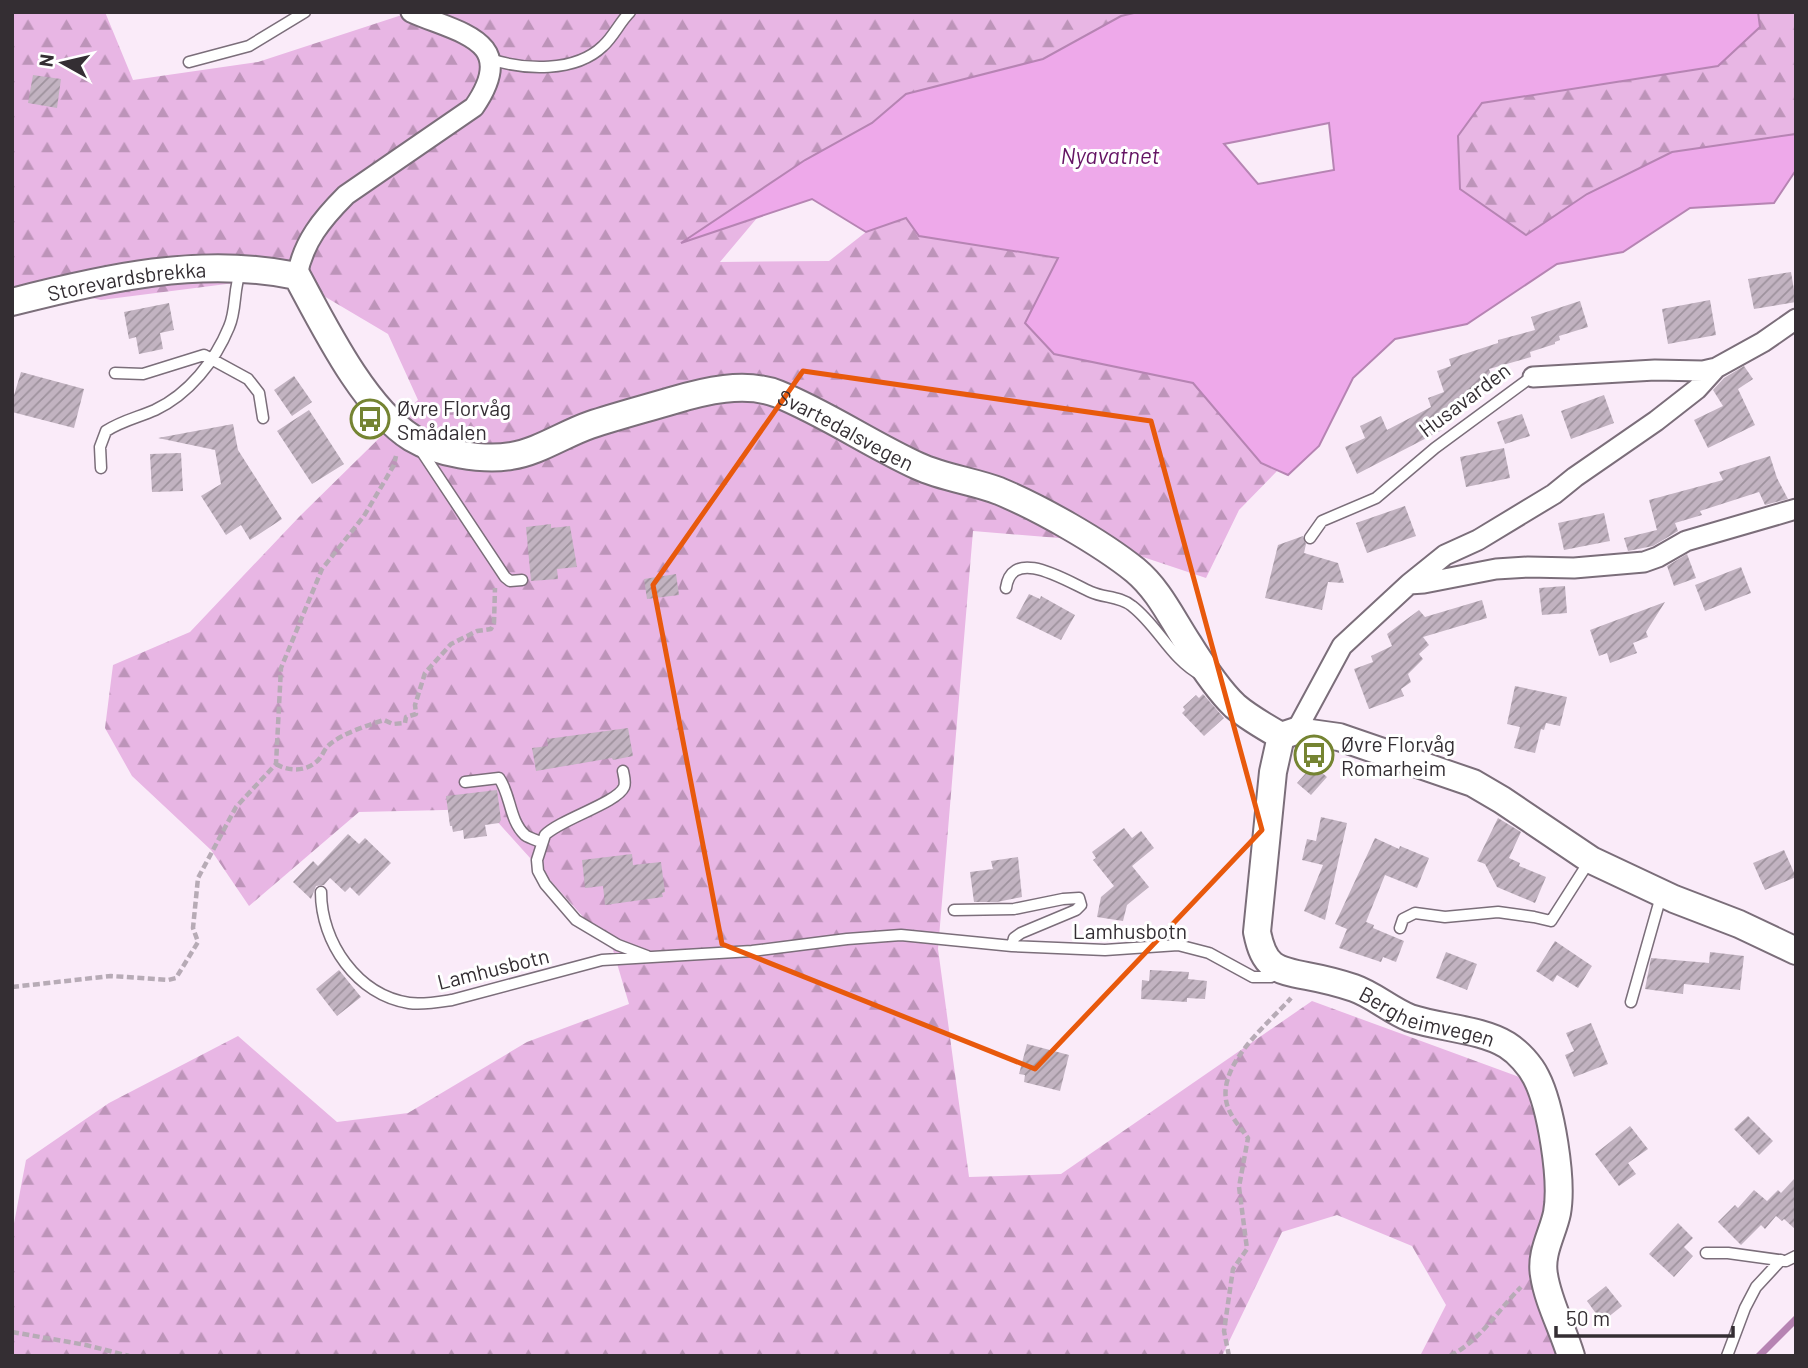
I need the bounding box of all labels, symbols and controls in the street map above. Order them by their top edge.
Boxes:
north arrow [28,28,98,98]
text: N [33,53,58,68]
water label: Nyavatnet [1060,141,1160,169]
street label: Storevardsbrekka [44,256,207,305]
street label: Husavarden [1413,357,1515,441]
street label: Svartedalsvegen [774,383,918,475]
place label: Øvre Florvåg Smådalen [397,395,511,444]
bus stop icon: Øvre Florvåg Smådalen [349,398,391,440]
place label: Øvre Florvåg Romarheim [1341,731,1455,780]
bus stop icon: Øvre Florvåg Romarheim [1293,734,1335,776]
street label: Lamhusbotn [1073,918,1187,943]
street label: Lamhusbotn [435,942,551,994]
street label: Bergheimvegen [1356,980,1498,1050]
scale bar [1556,1294,1733,1338]
text: 50 m [1566,1305,1610,1330]

